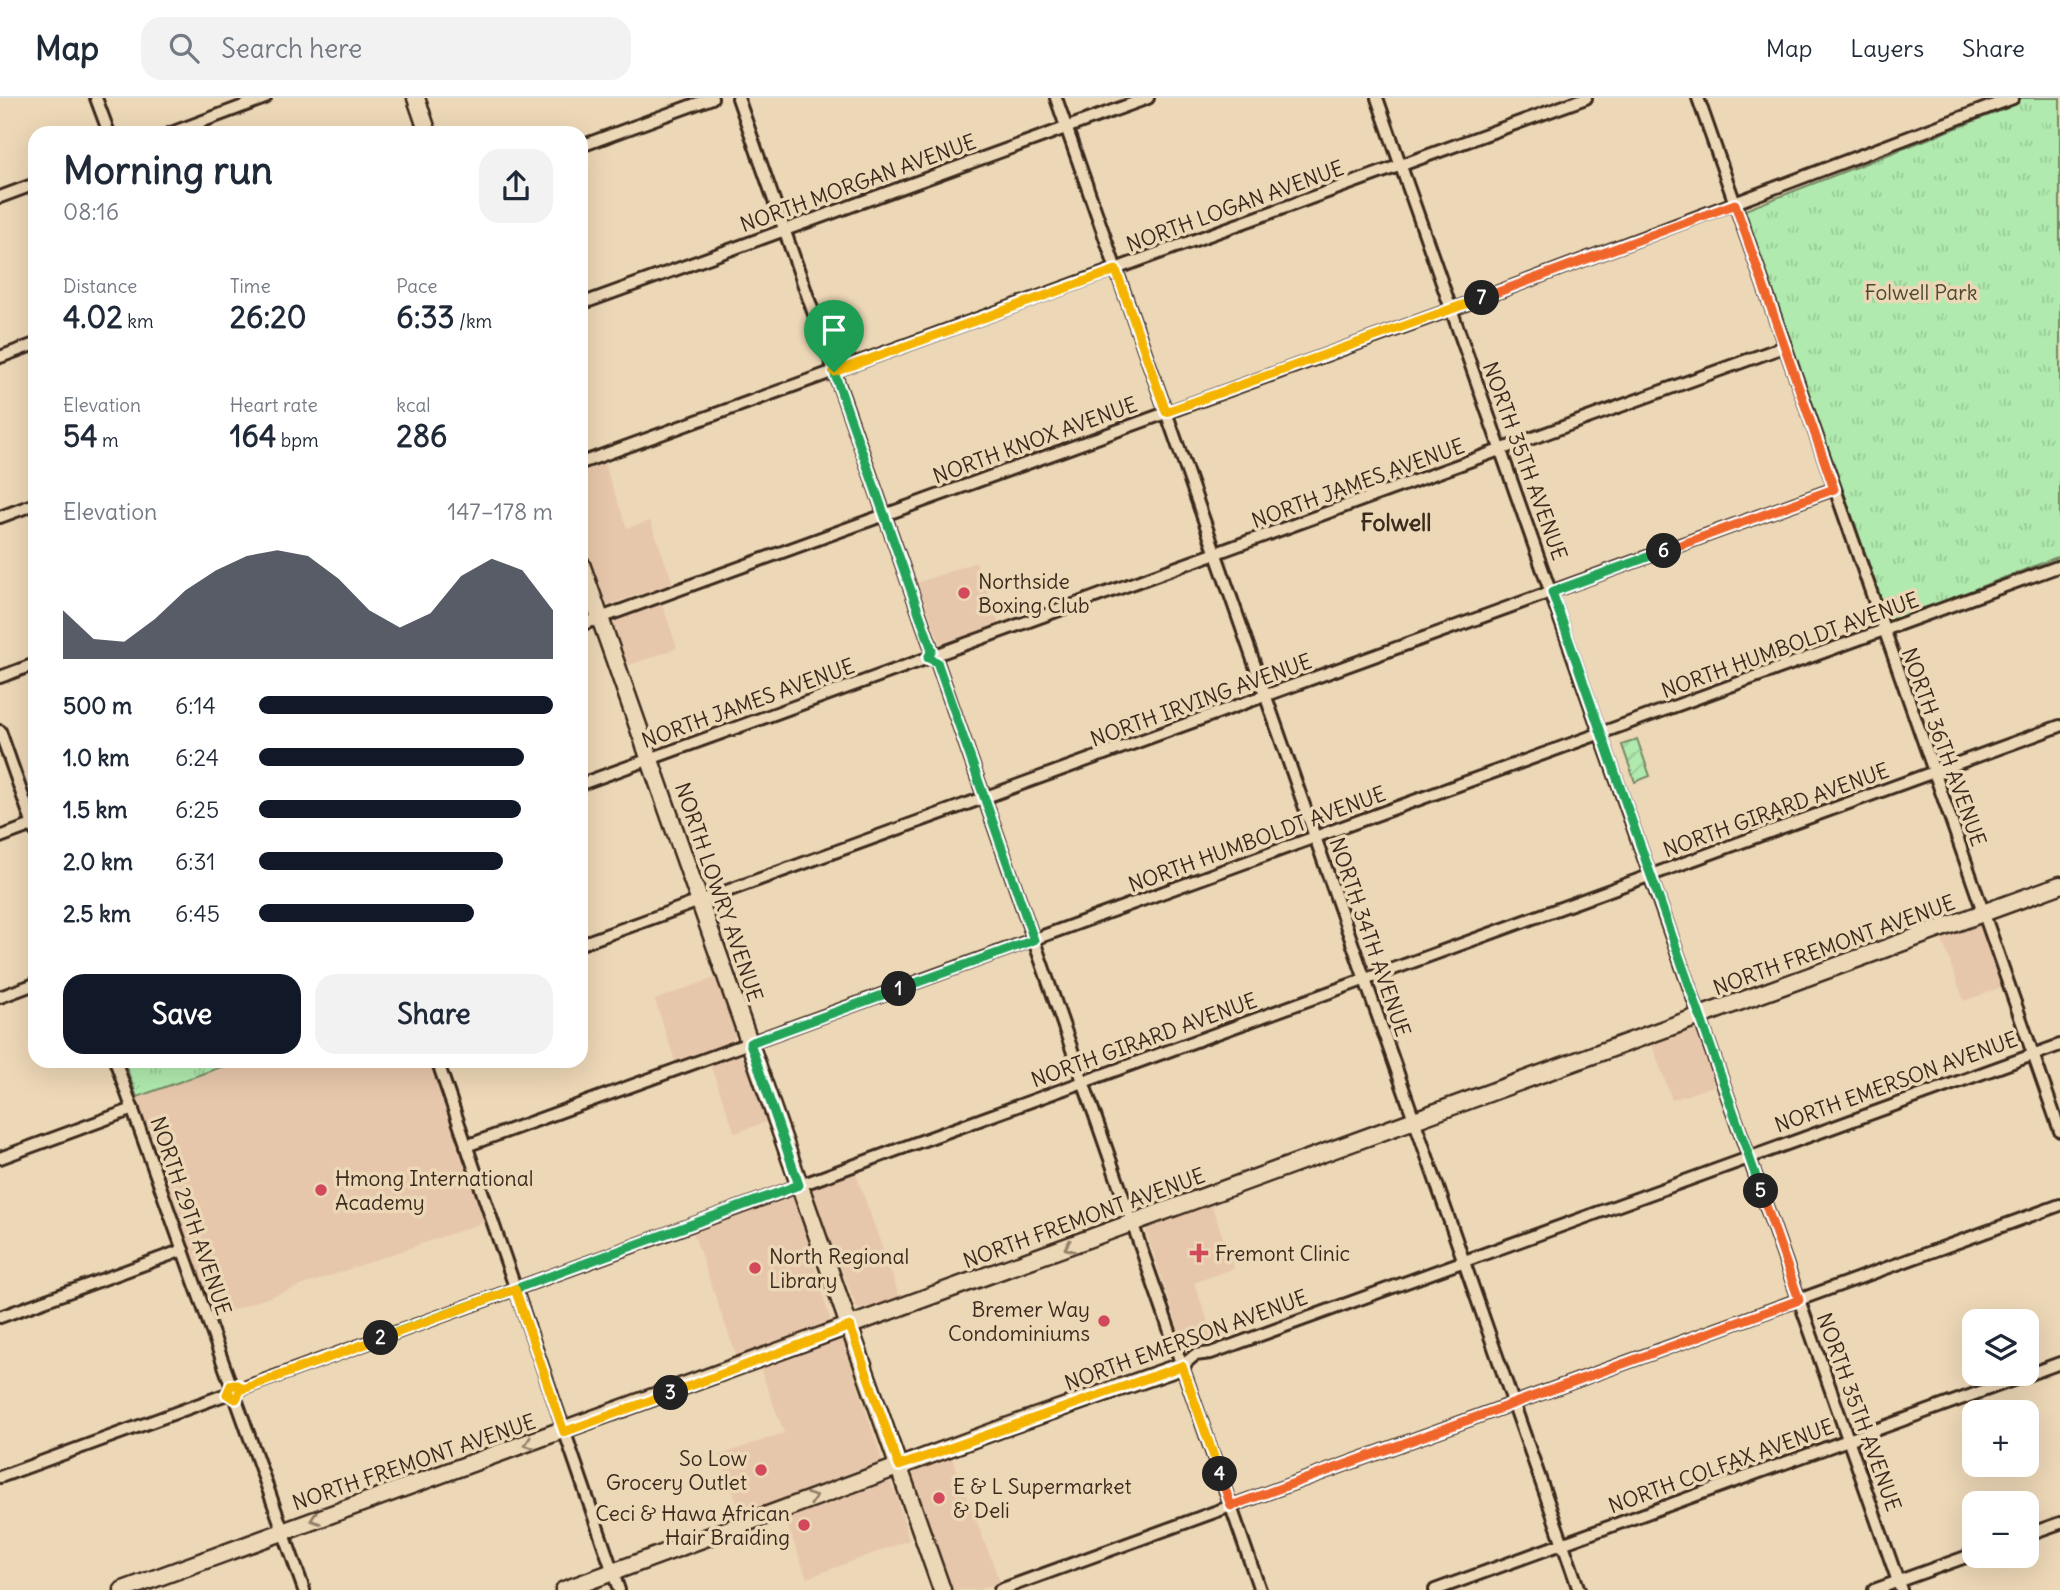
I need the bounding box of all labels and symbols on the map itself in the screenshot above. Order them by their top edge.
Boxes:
street label: NORTH MORGAN AVENUE [736,128,980,238]
street label: NORTH LOGAN AVENUE [1123,154,1347,258]
park label: Folwell Park [1864,279,1978,306]
pin: 7 [1464,280,1500,316]
pin [804,300,864,372]
street label: NORTH 35TH AVENUE [1477,358,1573,564]
street label: NORTH KNOX AVENUE [929,390,1141,490]
street label: NORTH JAMES AVENUE [1248,432,1468,534]
district label: Folwell [1361,508,1431,537]
pin: 6 [1646,533,1682,568]
place label: Northside Boxing Club [978,568,1090,619]
marker: Northside Boxing Club [956,585,972,601]
street label: NORTH HUMBOLDT AVENUE [1657,586,1923,704]
street label: NORTH 36TH AVENUE [1896,644,1992,850]
street label: NORTH IRVING AVENUE [1087,647,1315,753]
street label: NORTH JAMES AVENUE [638,652,858,754]
street label: NORTH GIRARD AVENUE [1659,757,1893,863]
street label: NORTH LOWRY AVENUE [669,779,769,1005]
street label: NORTH HUMBOLDT AVENUE [1124,780,1390,898]
street label: NORTH 34TH AVENUE [1323,834,1417,1040]
street label: NORTH FREMONT AVENUE [1709,889,1959,1001]
pin: 1 [881,972,916,1006]
street label: NORTH GIRARD AVENUE [1027,987,1261,1093]
street label: NORTH EMERSON AVENUE [1771,1025,2021,1139]
street label: NORTH 29TH AVENUE [144,1113,238,1319]
street label: NORTH FREMONT AVENUE [959,1162,1209,1274]
place label: Hmong International Academy [335,1165,533,1216]
pin: 5 [1744,1174,1778,1208]
marker: Hmong International Academy [313,1182,329,1198]
one-way arrow [1064,1238,1076,1252]
place label: Fremont Clinic [1215,1240,1350,1267]
place label: North Regional Library [769,1243,909,1294]
marker: Fremont Clinic [1189,1243,1209,1263]
marker: North Regional Library [747,1260,763,1276]
street label: NORTH EMERSON AVENUE [1061,1283,1311,1397]
place label: Bremer Way Condominiums [948,1296,1090,1347]
street label: NORTH 35TH AVENUE [1811,1309,1907,1515]
marker: Bremer Way Condominiums [1096,1313,1112,1329]
pin: 2 [364,1320,398,1356]
pin: 3 [654,1376,688,1410]
street label: NORTH FREMONT AVENUE [289,1408,539,1516]
street label: NORTH COLFAX AVENUE [1605,1413,1837,1519]
one-way arrow [524,1436,536,1450]
place label: So Low Grocery Outlet [606,1445,747,1496]
pin: 4 [1202,1456,1238,1492]
marker: So Low Grocery Outlet [753,1462,769,1478]
place label: E & L Supermarket & Deli [953,1473,1132,1524]
marker: E & L Supermarket & Deli [931,1490,947,1506]
one-way arrow [806,1493,818,1507]
place label: Ceci & Hawa African Hair Braiding [595,1500,790,1551]
one-way arrow [309,1511,321,1525]
marker: Ceci & Hawa African Hair Braiding [796,1517,812,1533]

